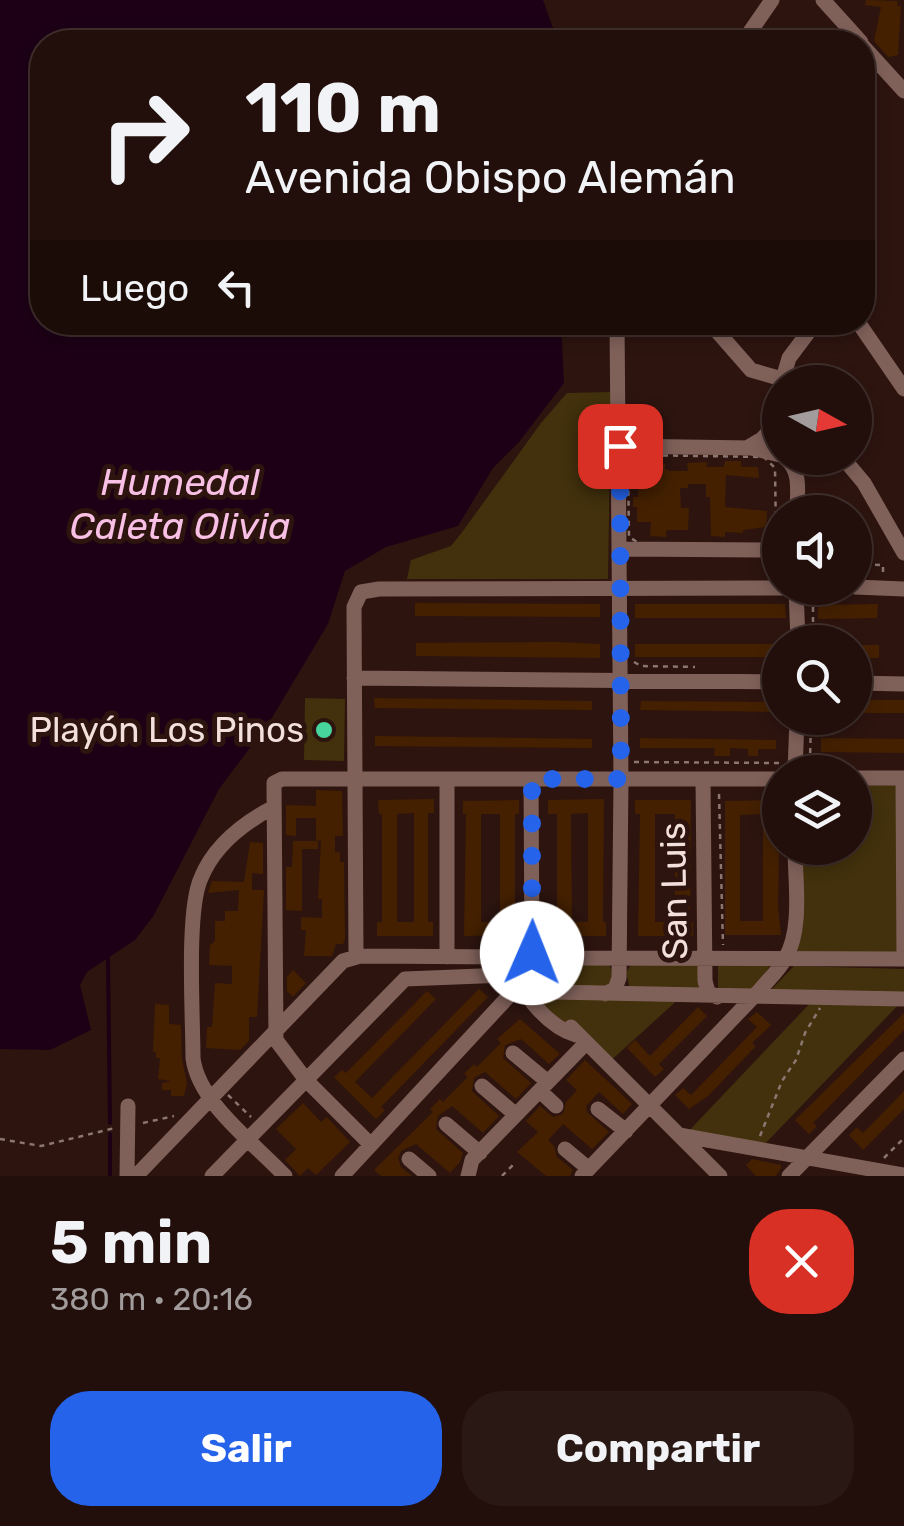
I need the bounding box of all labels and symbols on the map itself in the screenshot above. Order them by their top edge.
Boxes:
north arrow [762,365,872,475]
pin [578,404,663,489]
water label: Humedal Caleta Olivia [70,459,290,549]
place label: Playón Los Pinos [30,709,304,751]
marker: Playón Los Pinos [313,719,335,741]
street label: San Luis [652,822,696,960]
position arrow [480,901,584,1005]

